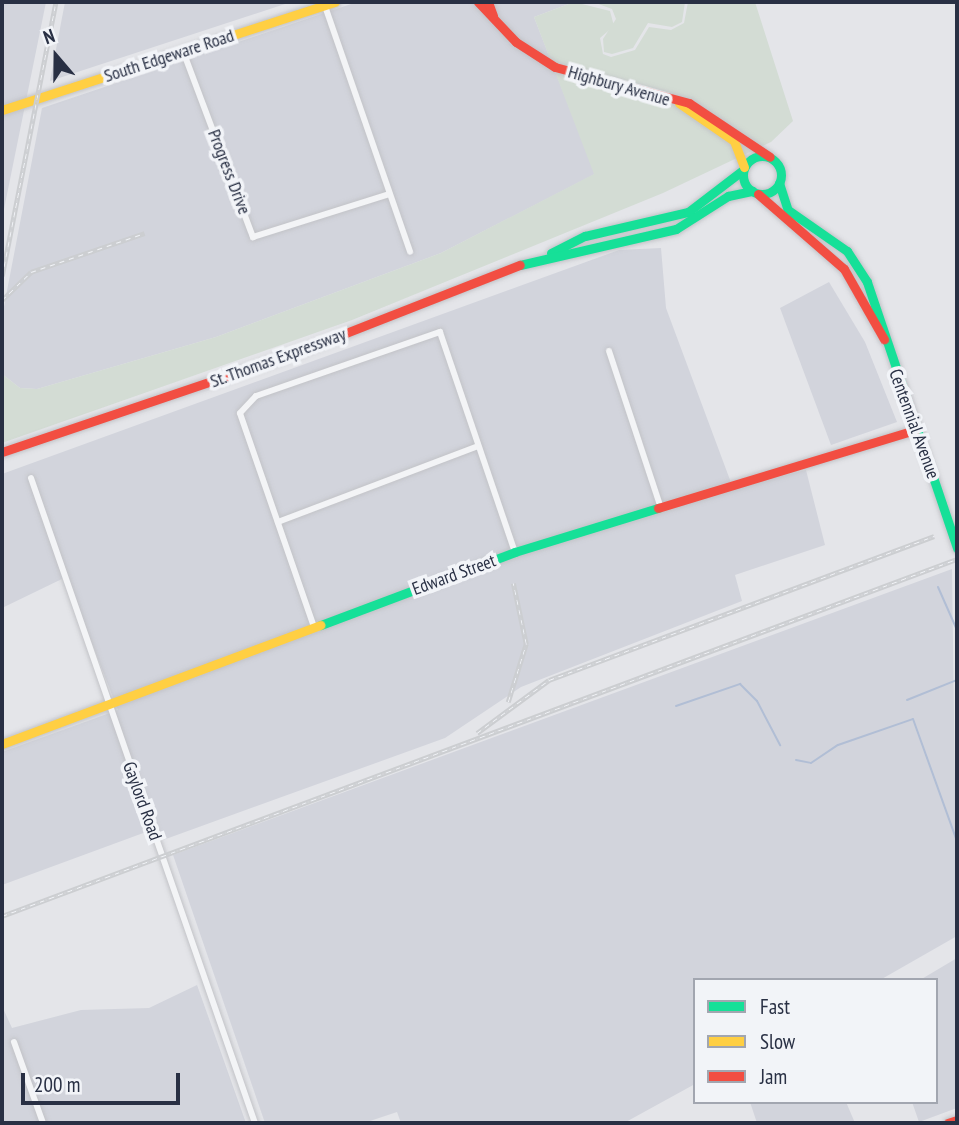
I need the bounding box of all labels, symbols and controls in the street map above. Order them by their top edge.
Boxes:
north arrow [21,21,91,91]
text: N [40,23,58,49]
street label: South Edgeware Road [101,25,237,87]
street label: Highbury Avenue [565,61,673,111]
street label: Progress Drive [203,127,255,217]
street label: St. Thomas Expressway [206,323,350,393]
street label: Centennial Avenue [884,366,944,482]
street label: Edward Street [409,550,499,600]
street label: Gaylord Road [118,759,166,843]
legend [693,978,938,1104]
text: Fast [760,993,790,1020]
text: Slow [760,1028,795,1055]
scale bar [24,1058,184,1102]
text: Jam [760,1063,787,1090]
text: 200 m [34,1071,80,1098]

